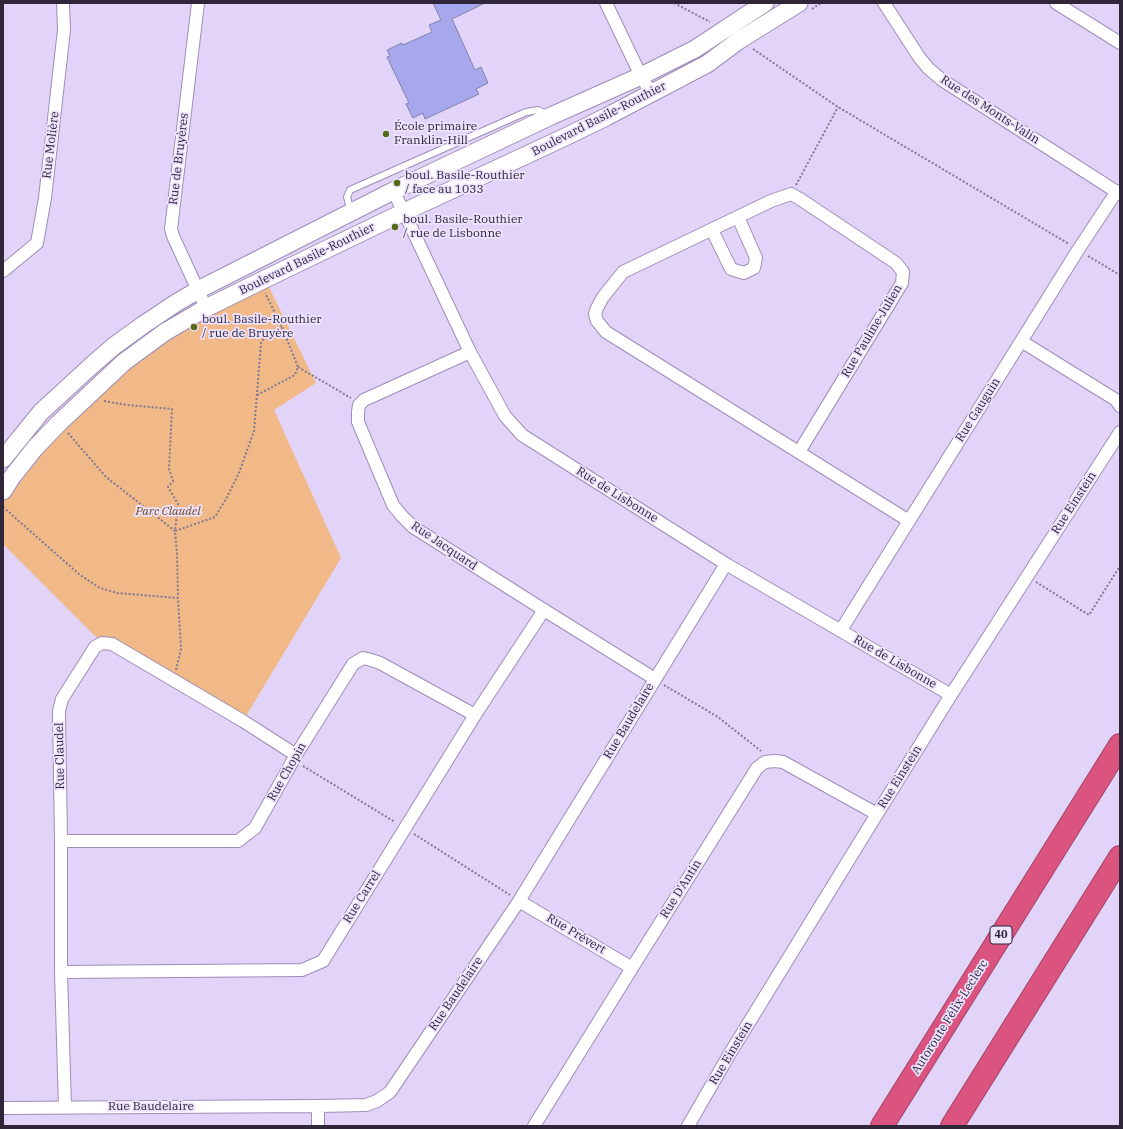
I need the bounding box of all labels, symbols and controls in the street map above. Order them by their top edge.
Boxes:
street label: Rue des Monts-Valin [938,73,1042,147]
street label: Boulevard Basile-Routhier [529,79,669,159]
street label: Rue Molière [40,111,62,179]
street label: Rue de Bruyères [166,112,192,206]
place label: École primaire Franklin-Hill [394,120,477,148]
marker: École primaire Franklin-Hill [381,129,391,139]
place label: boul. Basile-Routhier / face au 1033 [405,169,525,197]
marker: boul. Basile-Routhier / face au 1033 [392,178,402,188]
place label: boul. Basile-Routhier / rue de Lisbonne [403,213,523,241]
street label: Boulevard Basile-Routhier [237,220,377,298]
marker: boul. Basile-Routhier / rue de Lisbonne [390,222,400,232]
street label: Rue Pauline-Julien [839,282,905,380]
place label: boul. Basile-Routhier / rue de Bruyère [202,313,322,341]
marker: boul. Basile-Routhier / rue de Bruyère [189,322,199,332]
street label: Rue Gauguin [953,375,1003,445]
street label: Rue de Lisbonne [573,464,661,526]
street label: Rue Einstein [1048,469,1100,537]
park label: Parc Claudel [135,505,201,519]
street label: Rue Jacquard [408,519,480,573]
street label: Rue de Lisbonne [851,632,939,692]
street label: Rue Baudelaire [601,680,657,762]
street label: Rue Claudel [52,722,68,790]
street label: Rue Chopin [264,740,310,804]
street label: Rue Einstein [875,743,925,811]
street label: Rue D'Antin [657,857,705,921]
street label: Rue Carrel [340,868,384,926]
street label: Rue Prévert [544,911,608,957]
road number: 40 [990,926,1012,944]
street label: Rue Baudelaire [426,954,486,1034]
street label: Autoroute Félix-Leclerc [909,957,991,1077]
street label: Rue Einstein [706,1019,756,1087]
street label: Rue Baudelaire [108,1100,194,1114]

